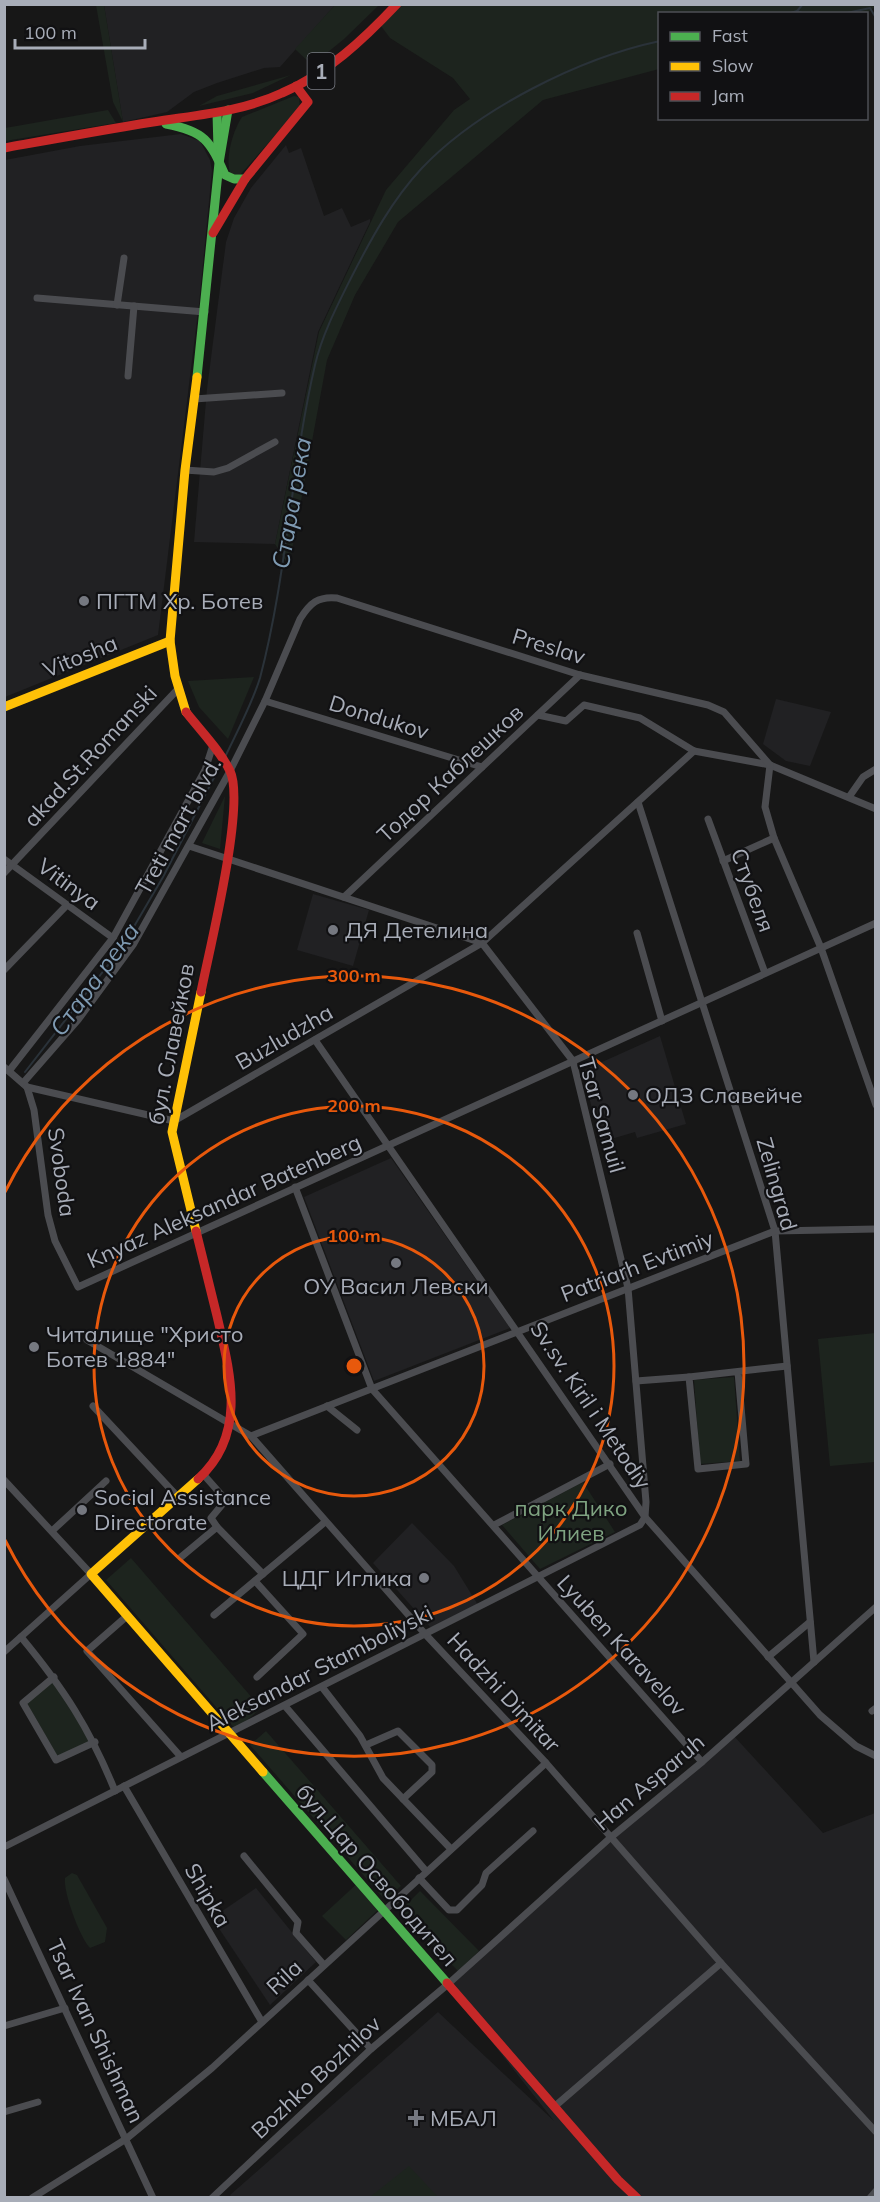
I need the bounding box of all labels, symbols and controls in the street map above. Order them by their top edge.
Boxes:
scale bar [15,12,146,50]
legend [658,12,868,120]
text: 100 m [24,21,77,44]
text: Fast [712,24,748,47]
road number: 1 [308,53,334,89]
text: Slow [712,54,754,77]
text: Jam [712,84,745,107]
water label: Стара река [265,435,317,571]
place label: ПГТМ Хр. Ботев [96,587,263,615]
marker: ПГТМ Хр. Ботев [77,594,91,608]
street label: Preslav [509,622,589,670]
street label: Vitosha [39,628,121,684]
street label: akad.St.Romanski [17,679,163,833]
street label: Dondukov [326,689,433,746]
street label: Тодор Каблешков [371,698,529,848]
street label: Treti mart blvd. [129,752,227,900]
street label: Стубеля [725,844,781,936]
street label: Vitinya [32,852,106,916]
water label: Стара река [43,916,145,1042]
place label: ДЯ Детелина [345,916,488,944]
marker: ДЯ Детелина [326,923,340,937]
street label: бул. Славейков [142,961,200,1127]
text: 300 m [327,964,381,987]
street label: Buzludzha [230,998,338,1076]
street label: Tsar Samuil [572,1054,632,1176]
place label: ОДЗ Славейче [645,1081,803,1109]
marker: ОДЗ Славейче [626,1088,640,1102]
text: 200 m [327,1094,381,1117]
street label: Svoboda [42,1126,82,1218]
street label: Knyaz Aleksandar Batenberg [83,1128,365,1274]
street label: Zelingrad [750,1134,804,1234]
text: 100 m [327,1224,381,1247]
street label: Patriarh Evtimiy [557,1224,718,1308]
marker: ОУ Васил Левски [389,1256,403,1270]
place label: ОУ Васил Левски [303,1272,489,1300]
street label: Sv.sv. Kiril i Metodiy [524,1316,658,1495]
place label: Читалище "Христо Ботев 1884" [46,1320,244,1373]
marker: Читалище "Христо Ботев 1884" [27,1340,41,1354]
centre of rings [344,1356,364,1376]
place label: Social Assistance Directorate [94,1483,271,1536]
park label: парк Дико Илиев [515,1494,627,1547]
marker: Social Assistance Directorate [75,1503,89,1517]
place label: ЦДГ Иглика [282,1564,412,1592]
street label: Lyuben Karavelov [551,1569,693,1722]
marker: ЦДГ Иглика [417,1571,431,1585]
street label: Aleksandar Stamboliyski [201,1599,437,1737]
street label: Hadzhi Dimitar [441,1626,567,1758]
street label: Han Asparuh [588,1728,710,1836]
street label: бул.Цар Освободител [290,1778,464,1972]
street label: Shipka [179,1858,237,1932]
street label: Tsar Ivan Shishman [41,1935,151,2127]
street label: Rila [260,1953,308,2001]
street label: Bozhko Bozhilov [245,2009,387,2144]
place label: МБАЛ [430,2104,497,2132]
marker: МБАЛ [407,2109,425,2127]

